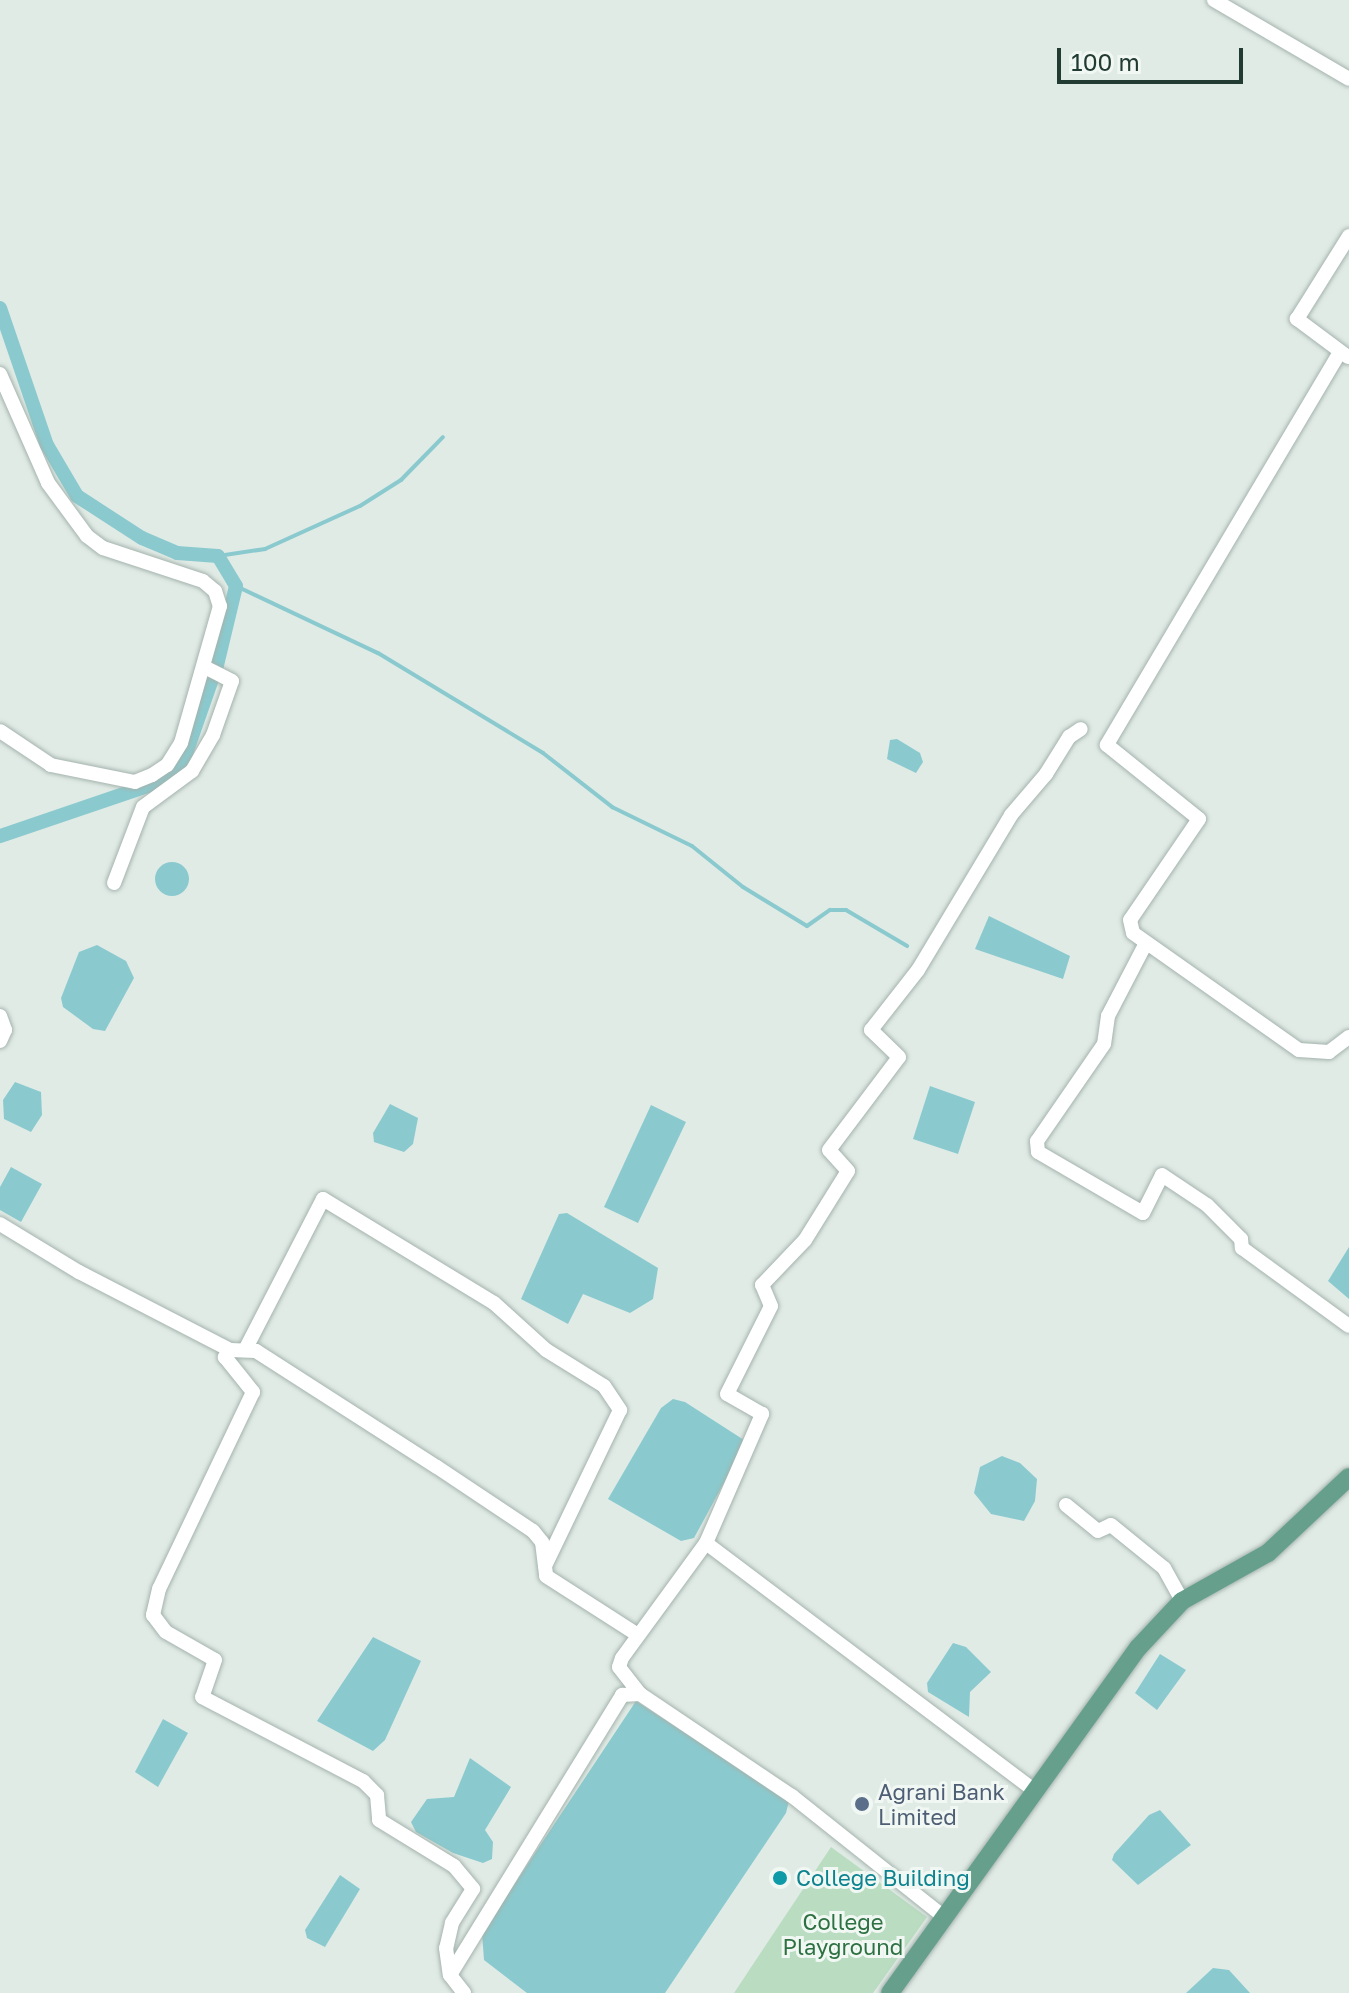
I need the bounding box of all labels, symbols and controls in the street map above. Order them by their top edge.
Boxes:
scale bar [1061,32,1247,82]
text: 100 m [1071,47,1140,76]
place label: Agrani Bank Limited [878,1778,1005,1830]
marker: Agrani Bank Limited [853,1795,871,1813]
place label: College Building [796,1865,970,1891]
marker: College Building [771,1869,789,1887]
park label: College Playground [783,1908,903,1960]

